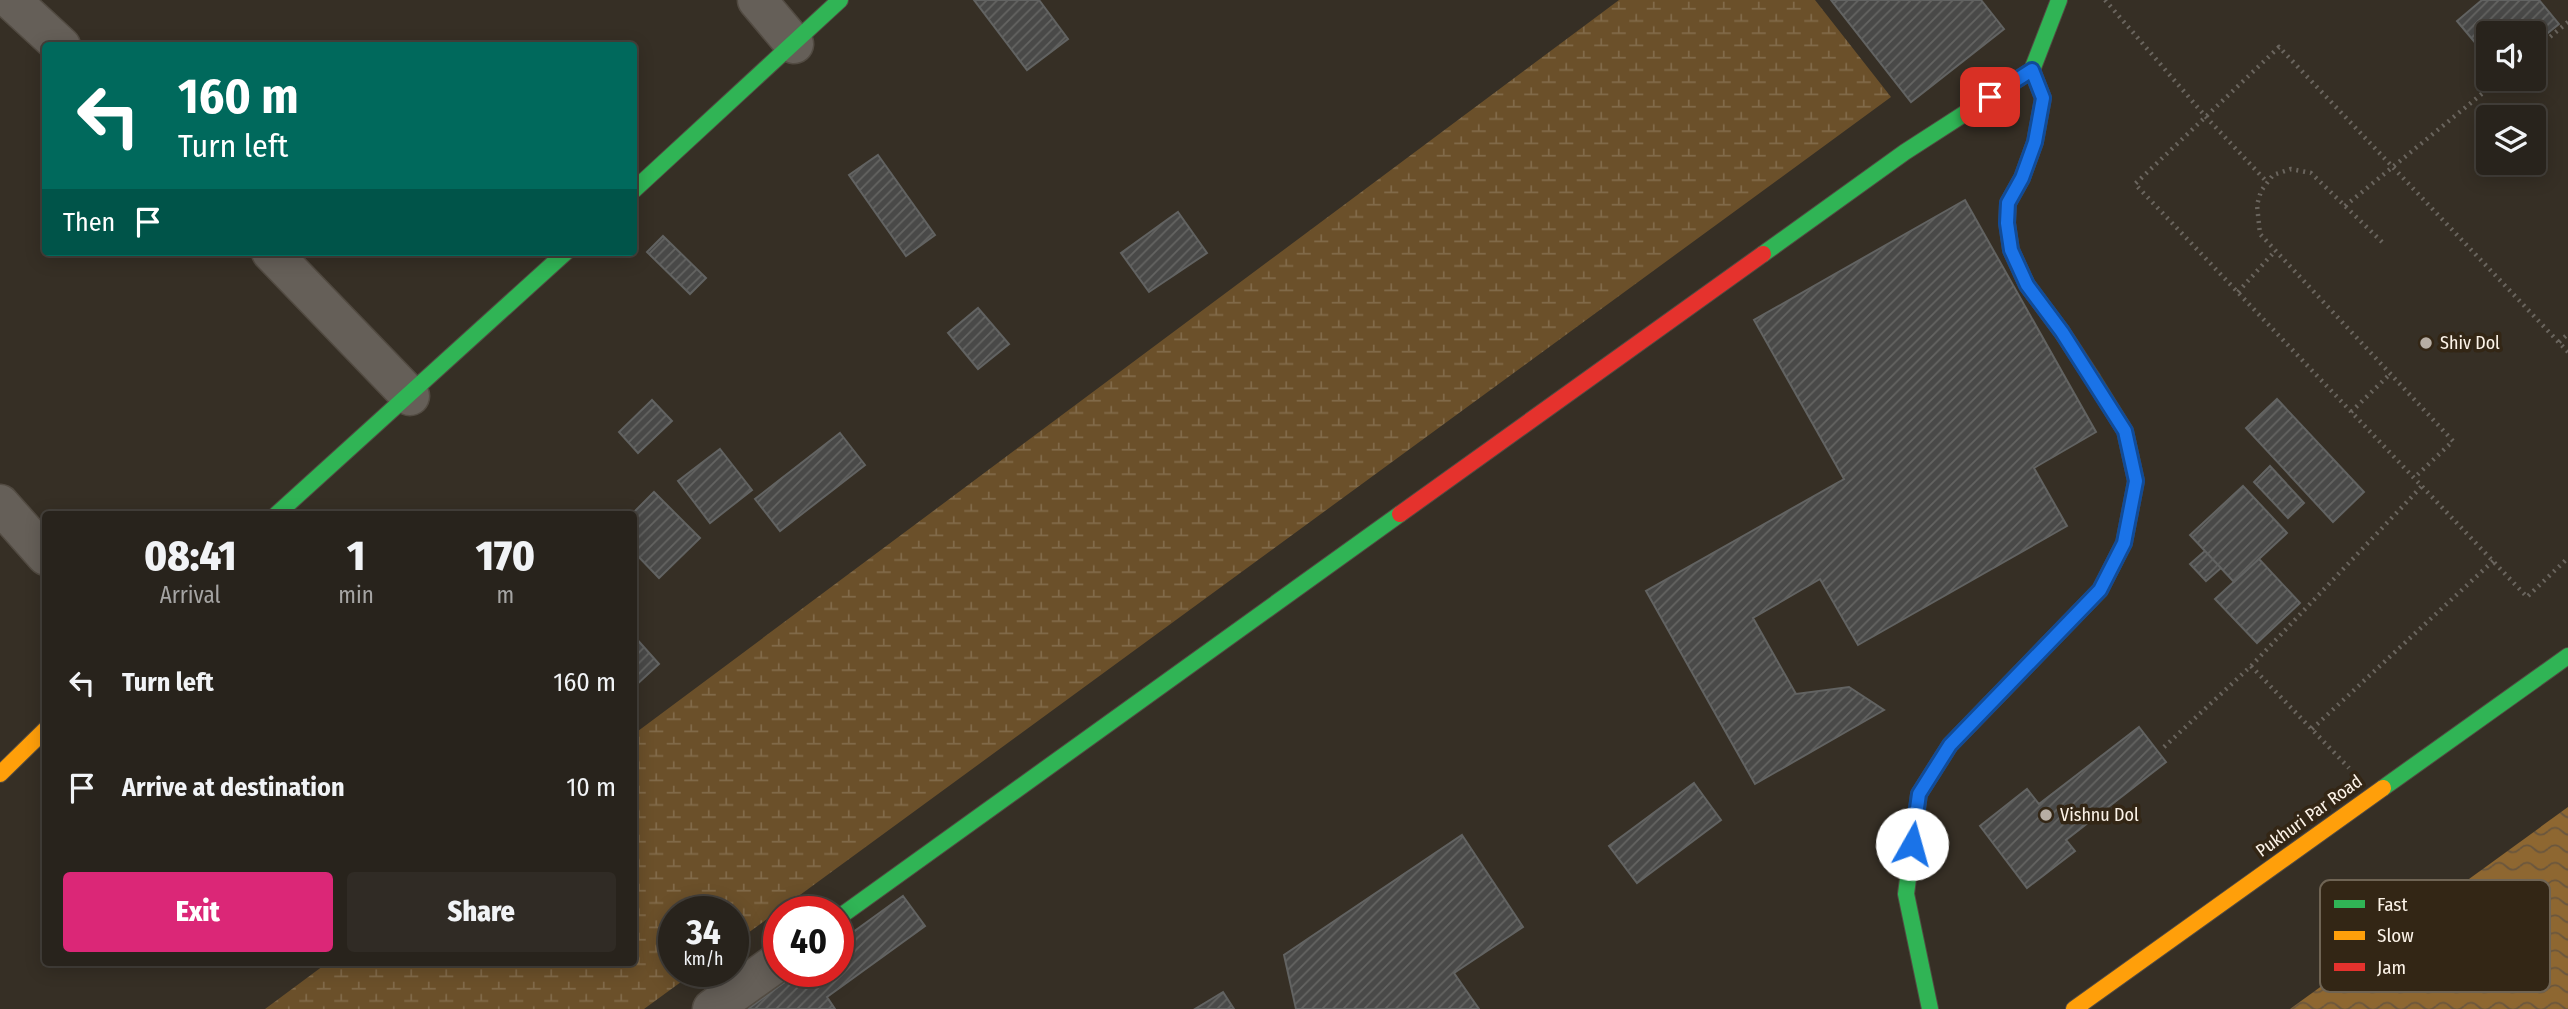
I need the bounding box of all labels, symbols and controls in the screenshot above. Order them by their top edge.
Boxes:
map controls [2476,21,2546,175]
button: sound [2476,21,2546,91]
text: 160 m [178,67,299,126]
pin [1960,67,2020,127]
icon: left [63,70,154,161]
icon: arrive [1971,78,2009,116]
button: layers [2476,105,2546,175]
text: Turn left [178,127,288,165]
icon: arrive [129,203,167,241]
text: Then [63,207,115,238]
place label: Shiv Dol [2440,332,2500,354]
marker: Shiv Dol [2418,335,2434,351]
text: 08:41 [144,531,236,581]
text: 1 [347,531,365,581]
text: 170 [476,531,535,581]
text: Arrival [160,581,221,609]
text: min [338,581,374,609]
text: m [497,581,514,609]
icon: left [63,664,101,702]
text: Turn left [122,667,214,698]
text: 160 m [553,667,616,698]
icon: arrive [63,769,101,807]
street label: Pukhuri Par Road [2252,770,2366,862]
text: Arrive at destination [122,772,345,803]
text: 10 m [566,772,616,803]
place label: Vishnu Dol [2060,804,2139,826]
position arrow [1875,807,1949,881]
marker: Vishnu Dol [2038,807,2054,823]
button: Exit [63,872,333,952]
button: Share [347,872,616,952]
legend [2320,880,2550,992]
text: Fast [2377,893,2408,916]
speed limit sign: 40 [763,896,854,987]
text: 34 [686,911,721,953]
text: Slow [2377,924,2414,947]
text: km/h [683,948,724,970]
text: Jam [2377,956,2406,979]

